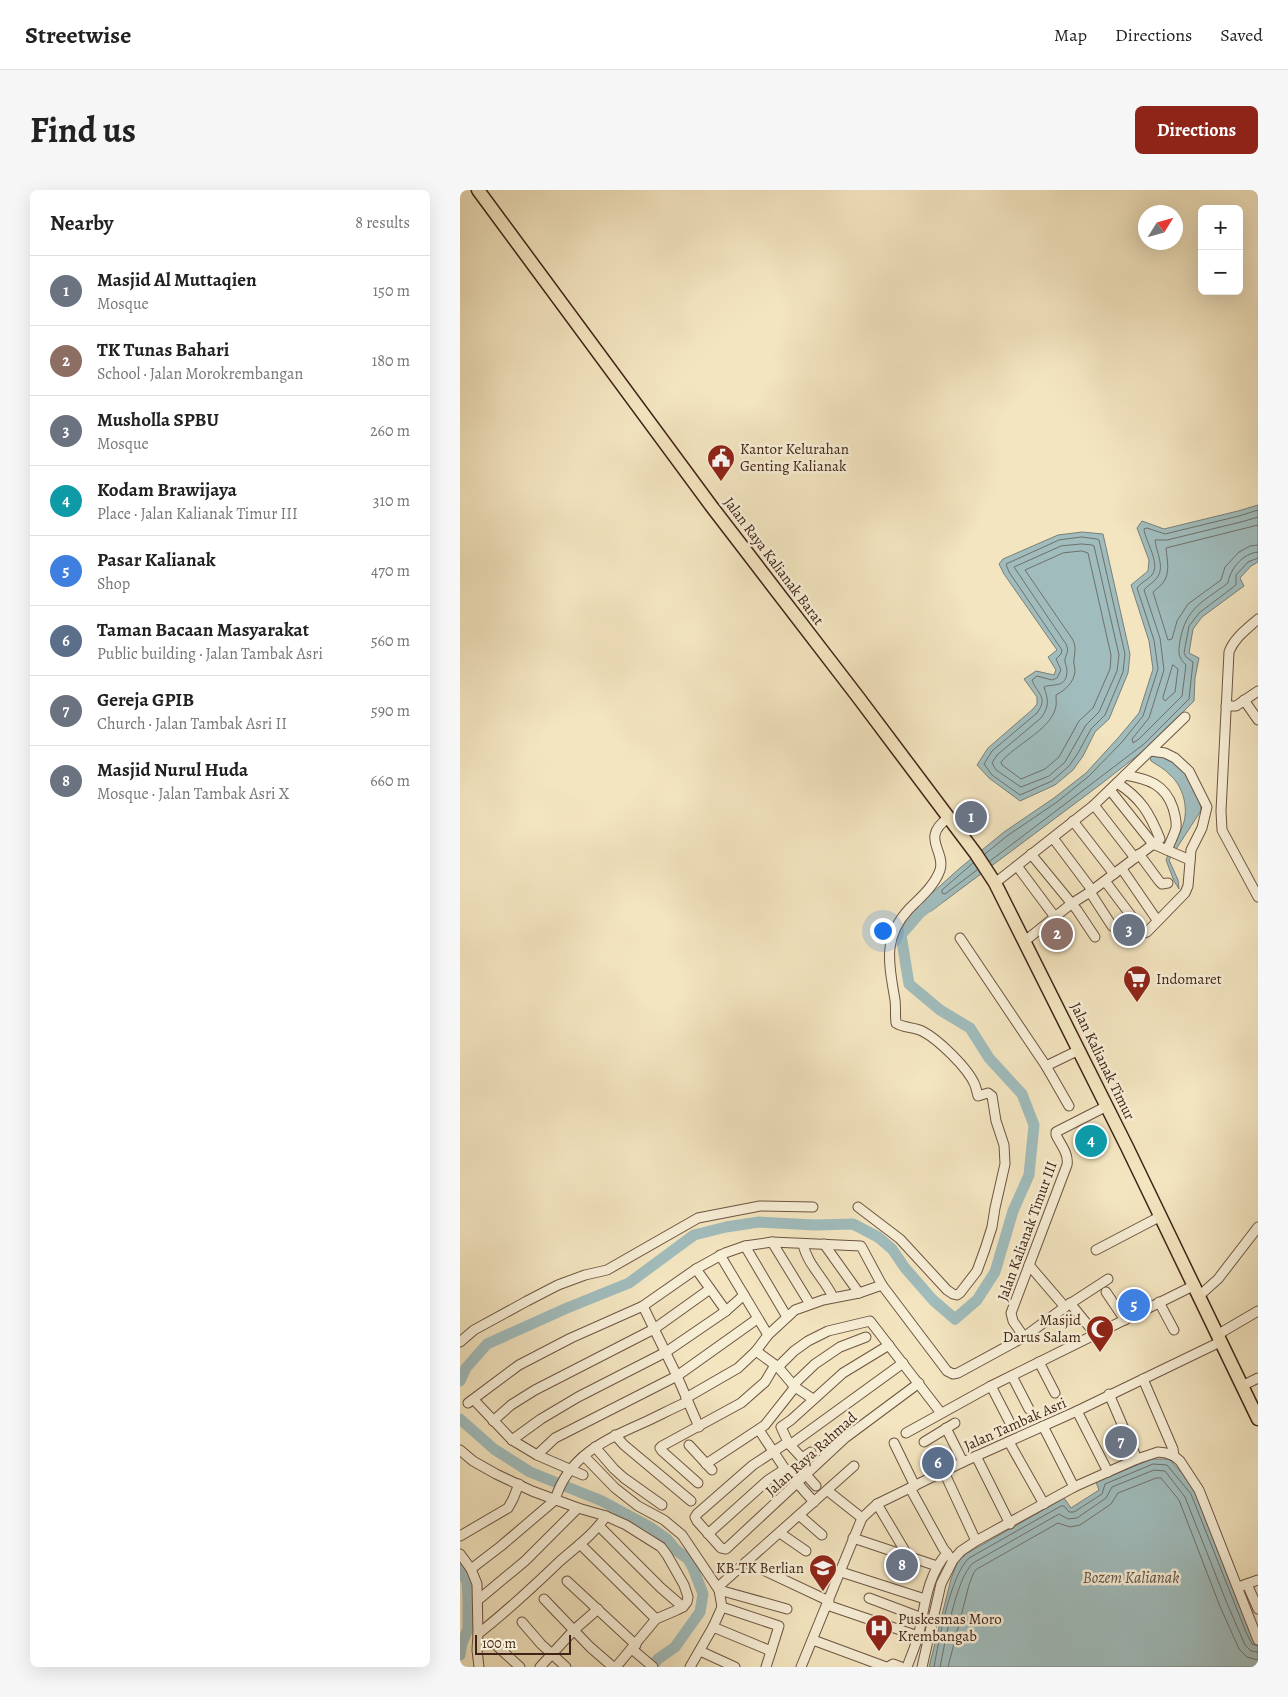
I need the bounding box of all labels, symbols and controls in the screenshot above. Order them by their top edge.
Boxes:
text: Streetwise [25,19,131,51]
text: Map [1054,23,1087,47]
text: Directions [1115,23,1192,47]
text: Saved [1220,23,1263,47]
text: Find us [30,106,136,154]
button: Directions [1135,106,1258,154]
north arrow [1138,205,1183,250]
map controls [1198,205,1243,295]
button: + [1198,205,1243,250]
text: Nearby [50,209,113,237]
text: 8 results [355,212,410,234]
button: − [1198,250,1243,295]
text: Masjid Al Muttaqien [97,267,257,293]
text: 1 [63,280,69,302]
text: 150 m [373,280,410,302]
text: Mosque [97,293,149,315]
text: TK Tunas Bahari [97,337,229,363]
text: 2 [62,350,70,372]
text: 180 m [372,350,410,372]
text: School · Jalan Morokrembangan [97,363,303,385]
text: Musholla SPBU [97,407,219,433]
text: 3 [63,420,69,442]
text: 260 m [370,420,410,442]
text: Mosque [97,433,149,455]
place label: Kantor Kelurahan Genting Kalianak [740,439,849,476]
public building icon: Kantor Kelurahan Genting Kalianak [706,443,736,482]
text: Kodam Brawijaya [97,477,237,503]
text: 4 [62,490,70,512]
text: 310 m [373,490,410,512]
street label: Jalan Raya Kalianak Barat [719,493,829,629]
text: Place · Jalan Kalianak Timur III [97,503,298,525]
text: Pasar Kalianak [97,547,216,573]
text: 5 [63,560,69,582]
text: 470 m [371,560,410,582]
text: Shop [97,573,130,595]
text: Taman Bacaan Masyarakat [97,617,309,643]
text: 6 [62,630,70,652]
text: 560 m [371,630,410,652]
text: Public building · Jalan Tambak Asri [97,643,323,665]
text: Gereja GPIB [97,687,194,713]
text: 7 [63,700,69,722]
text: 590 m [371,700,410,722]
text: Church · Jalan Tambak Asri II [97,713,287,735]
text: Masjid Nurul Huda [97,757,248,783]
text: 8 [62,770,70,792]
text: 660 m [370,770,410,792]
text: Mosque · Jalan Tambak Asri X [97,783,289,805]
pin: 1 [955,798,987,836]
pin: 3 [1113,911,1145,949]
pin: 2 [1041,915,1073,953]
your location [870,918,896,944]
supermarket icon: Indomaret [1122,964,1152,1003]
place label: Indomaret [1156,969,1222,989]
street label: Jalan Kalianak Timur [1066,999,1140,1123]
pin: 4 [1075,1122,1107,1160]
street label: Jalan Kalianak Timur III [992,1158,1062,1304]
pin: 5 [1118,1286,1150,1324]
place label: Masjid Darus Salam [1003,1310,1082,1347]
mosque icon: Masjid Darus Salam [1085,1314,1115,1353]
street label: Jalan Tambak Asri [961,1392,1069,1456]
street label: Jalan Raya Rahmad [761,1407,862,1500]
pin: 7 [1105,1423,1137,1461]
pin: 6 [922,1444,954,1482]
pin: 8 [886,1546,918,1584]
school or university icon: KB-TK Berlian [808,1553,838,1592]
place label: KB-TK Berlian [716,1558,804,1578]
water label: Bozem Kalianak [1083,1567,1179,1589]
place label: Puskesmas Moro Krembangab [898,1609,1002,1646]
hospital icon: Puskesmas Moro Krembangab [864,1613,894,1652]
scale bar [475,1632,571,1655]
text: 100 m [482,1634,516,1653]

